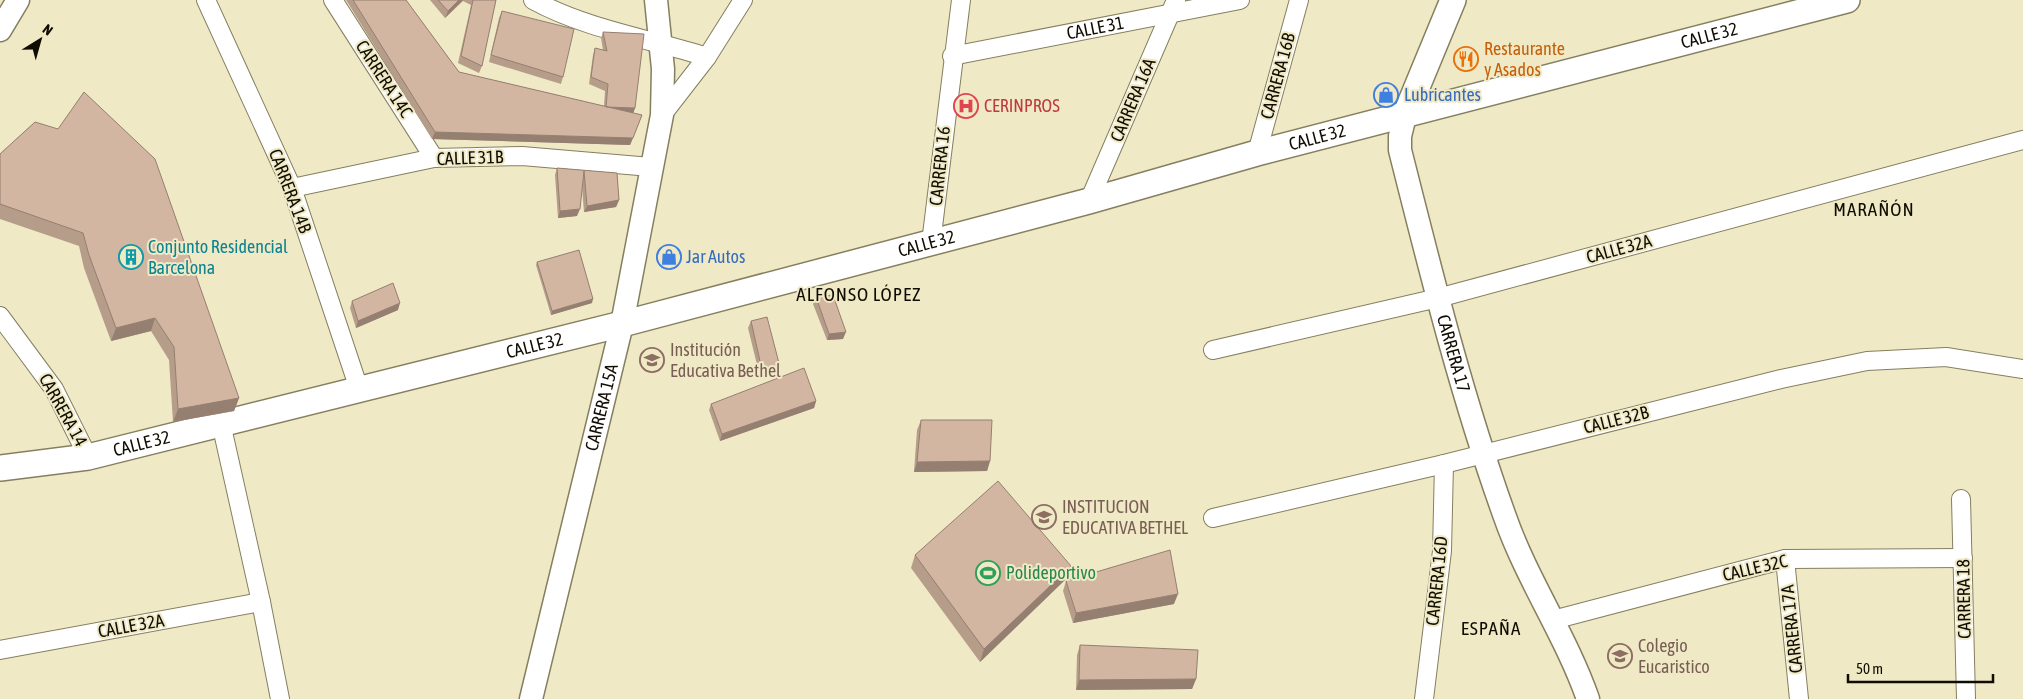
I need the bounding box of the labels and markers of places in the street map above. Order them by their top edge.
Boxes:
place label: Restaurante y Asados [1484,38,1565,80]
restaurant icon: Restaurante y Asados [1453,46,1479,72]
shop icon: Lubricantes [1373,82,1399,108]
place label: Lubricantes [1404,84,1481,105]
hospital icon: CERINPROS [953,93,979,119]
place label: CERINPROS [984,95,1060,116]
place label: Conjunto Residencial Barcelona [148,236,288,278]
building icon: Conjunto Residencial Barcelona [118,244,144,270]
shop icon: Jar Autos [656,244,682,270]
place label: Jar Autos [686,246,745,267]
place label: Institución Educativa Bethel [670,339,781,381]
school or university icon: Institución Educativa Bethel [639,347,665,373]
place label: INSTITUCION EDUCATIVA BETHEL [1062,496,1188,538]
school or university icon: INSTITUCION EDUCATIVA BETHEL [1031,504,1057,530]
sports icon: Polideportivo [975,560,1001,586]
place label: Polideportivo [1006,562,1096,583]
place label: Colegio Eucaristico [1638,635,1710,677]
school or university icon: Colegio Eucaristico [1607,643,1633,669]

